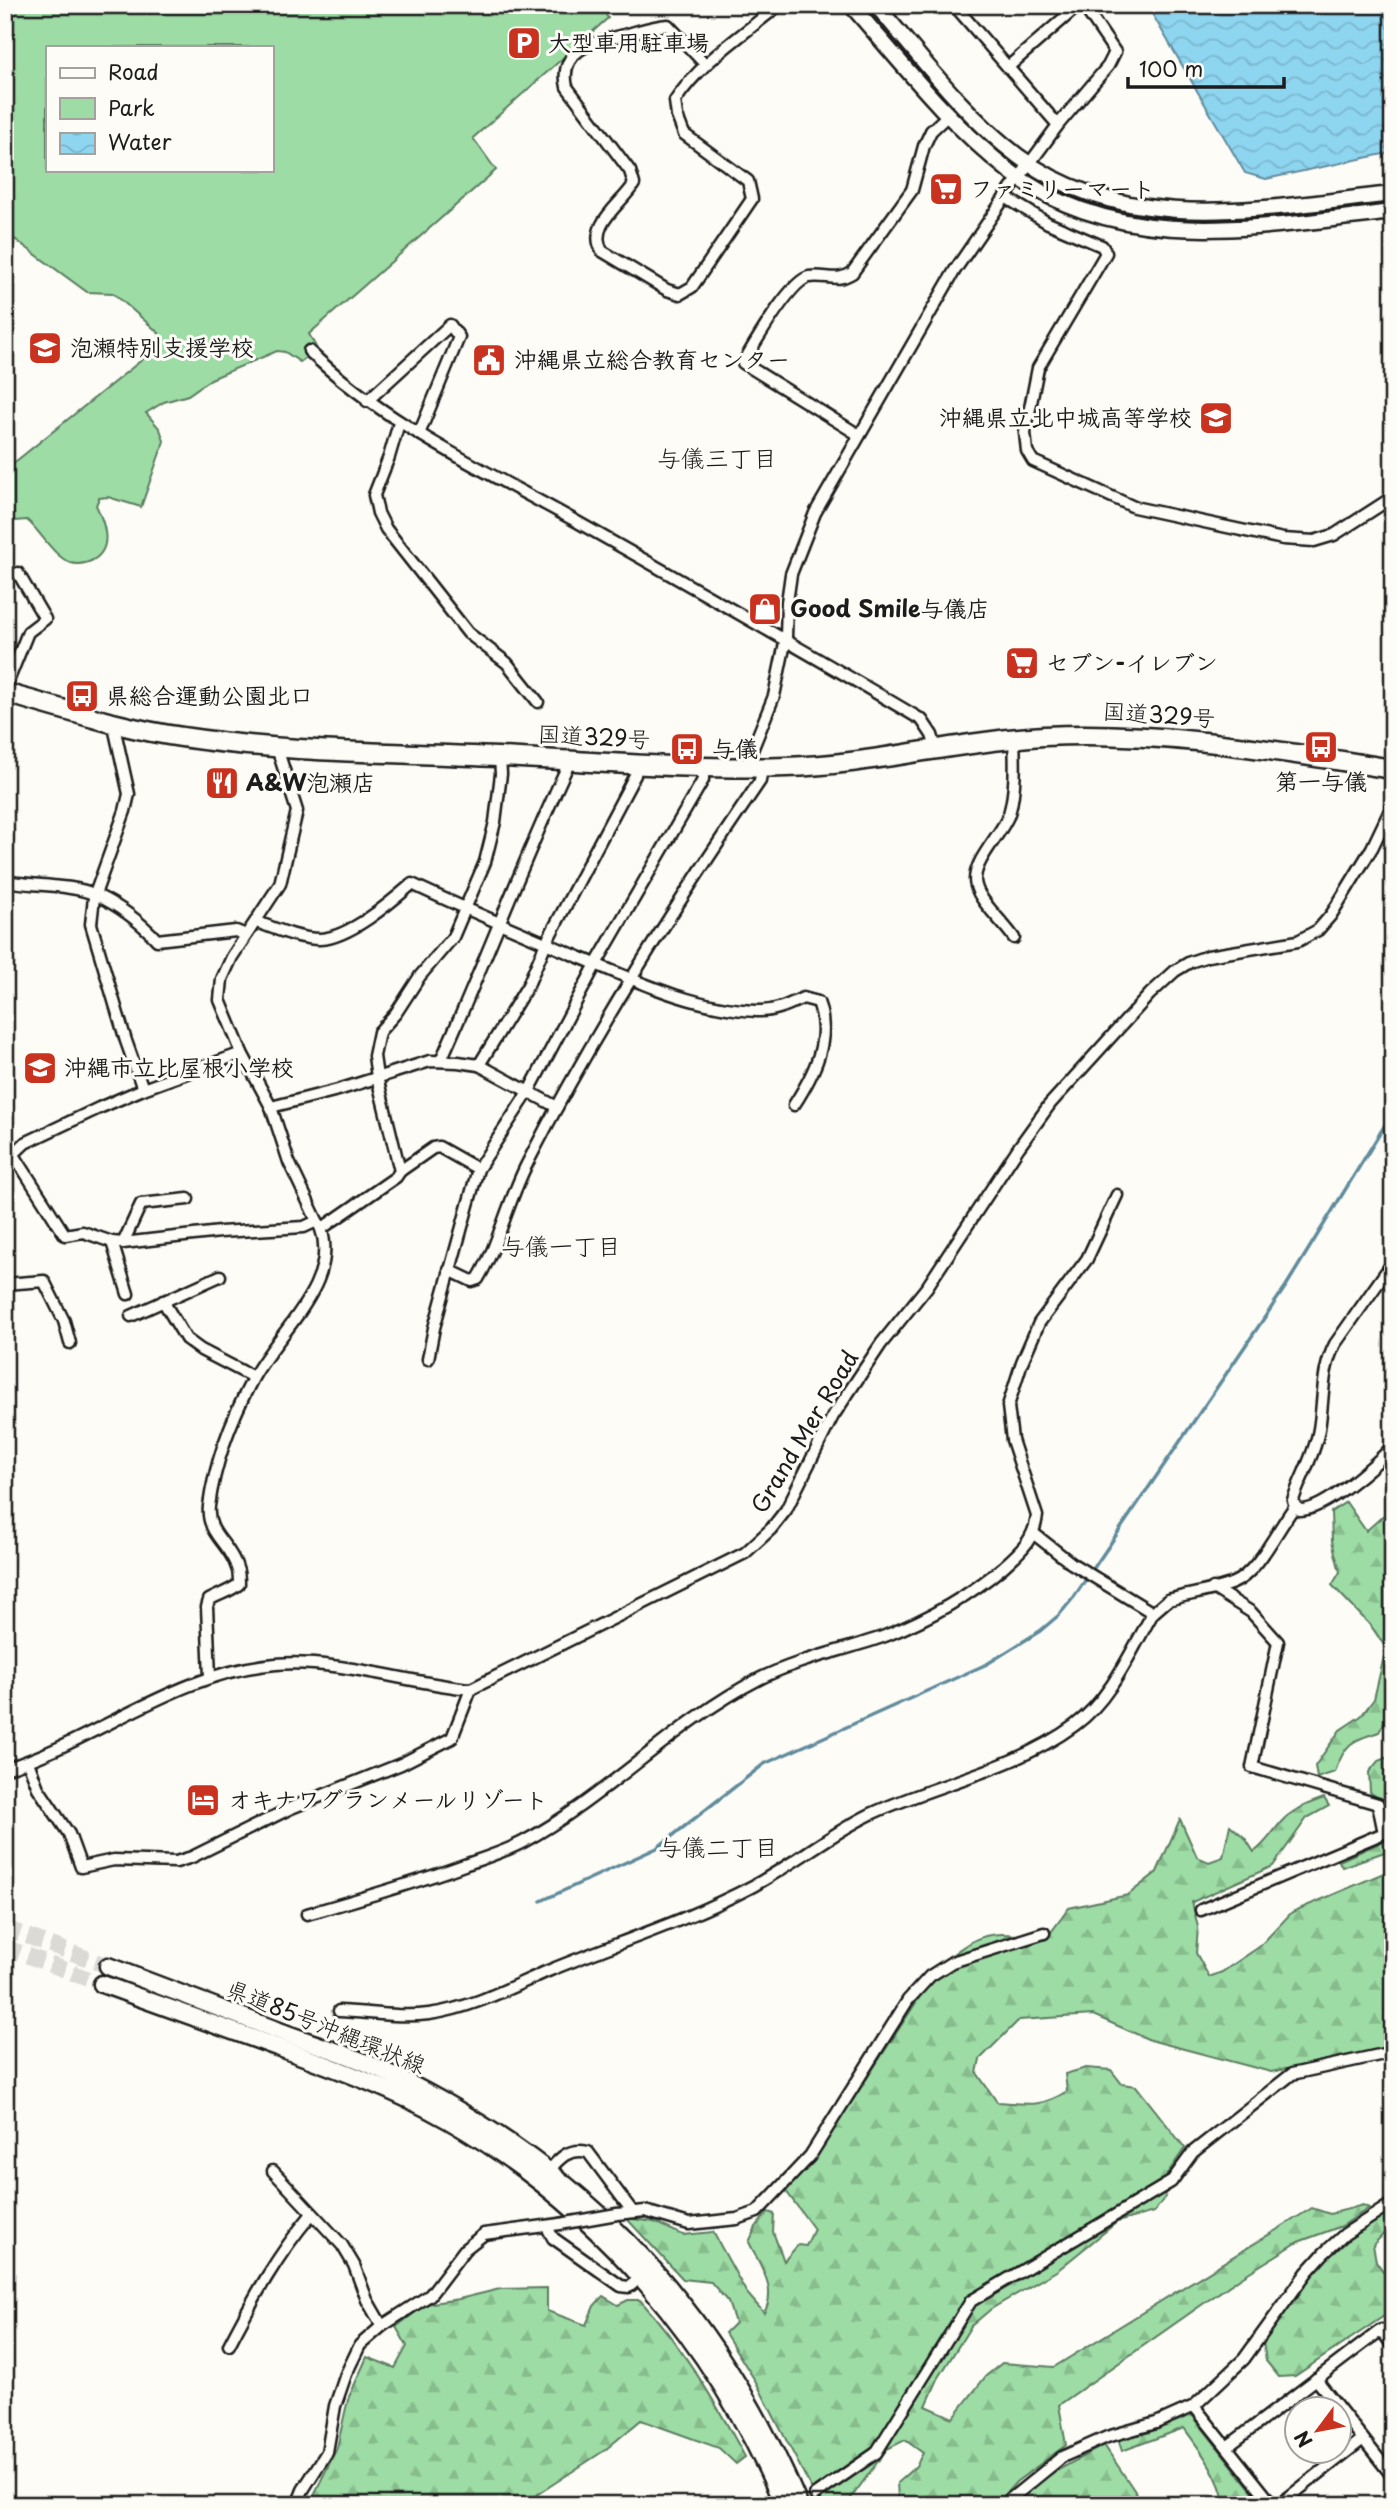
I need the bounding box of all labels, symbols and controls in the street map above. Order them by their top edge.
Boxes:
parking icon: 大型車用駐車場 [505,24,543,62]
place label: 大型車用駐車場 [548,24,709,59]
legend [46,46,273,172]
scale bar [1128,46,1284,90]
text: 100 m [1139,52,1203,84]
text: Road [108,55,159,87]
text: Park [108,91,155,123]
text: Water [108,125,172,157]
supermarket icon: ファミリーマート [927,170,965,208]
place label: ファミリーマート [970,170,1155,205]
school or university icon: 泡瀬特別支援学校 [26,329,64,367]
place label: 泡瀬特別支援学校 [70,329,254,364]
public building icon: 沖縄県立総合教育センター [470,341,508,379]
place label: 沖縄県立総合教育センター [514,341,790,376]
place label: 沖縄県立北中城高等学校 [939,399,1192,434]
school or university icon: 沖縄県立北中城高等学校 [1197,399,1235,437]
district label: 与儀三丁目 [657,439,777,475]
shop icon: Good Smile与儀店 [746,590,784,628]
place label: Good Smile与儀店 [790,590,989,625]
supermarket icon: セブン-イレブン [1003,644,1041,682]
place label: セブン-イレブン [1046,644,1218,679]
bus stop icon: 県総合運動公園北口 [63,677,101,715]
place label: 県総合運動公園北口 [106,677,313,712]
street label: 国道329号 [1102,692,1217,735]
street label: 国道329号 [537,715,651,756]
bus stop icon: 第一与儀 [1302,728,1340,766]
bus stop icon: 与儀 [668,730,706,768]
place label: 与儀 [712,730,758,765]
place label: 第一与儀 [1275,763,1367,798]
restaurant icon: A&W泡瀬店 [203,764,241,802]
place label: A&W泡瀬店 [246,764,375,799]
school or university icon: 沖縄市立比屋根小学校 [21,1049,59,1087]
place label: 沖縄市立比屋根小学校 [64,1049,294,1084]
district label: 与儀一丁目 [501,1227,621,1263]
street label: Grand Mer Road [741,1343,866,1519]
hotel icon: オキナワグランメールリゾート [184,1781,222,1819]
place label: オキナワグランメールリゾート [228,1781,548,1816]
district label: 与儀二丁目 [658,1828,778,1864]
street label: 県道85号沖縄環状線 [222,1970,432,2082]
north arrow [1282,2394,1352,2464]
text: N [1287,2426,1319,2453]

